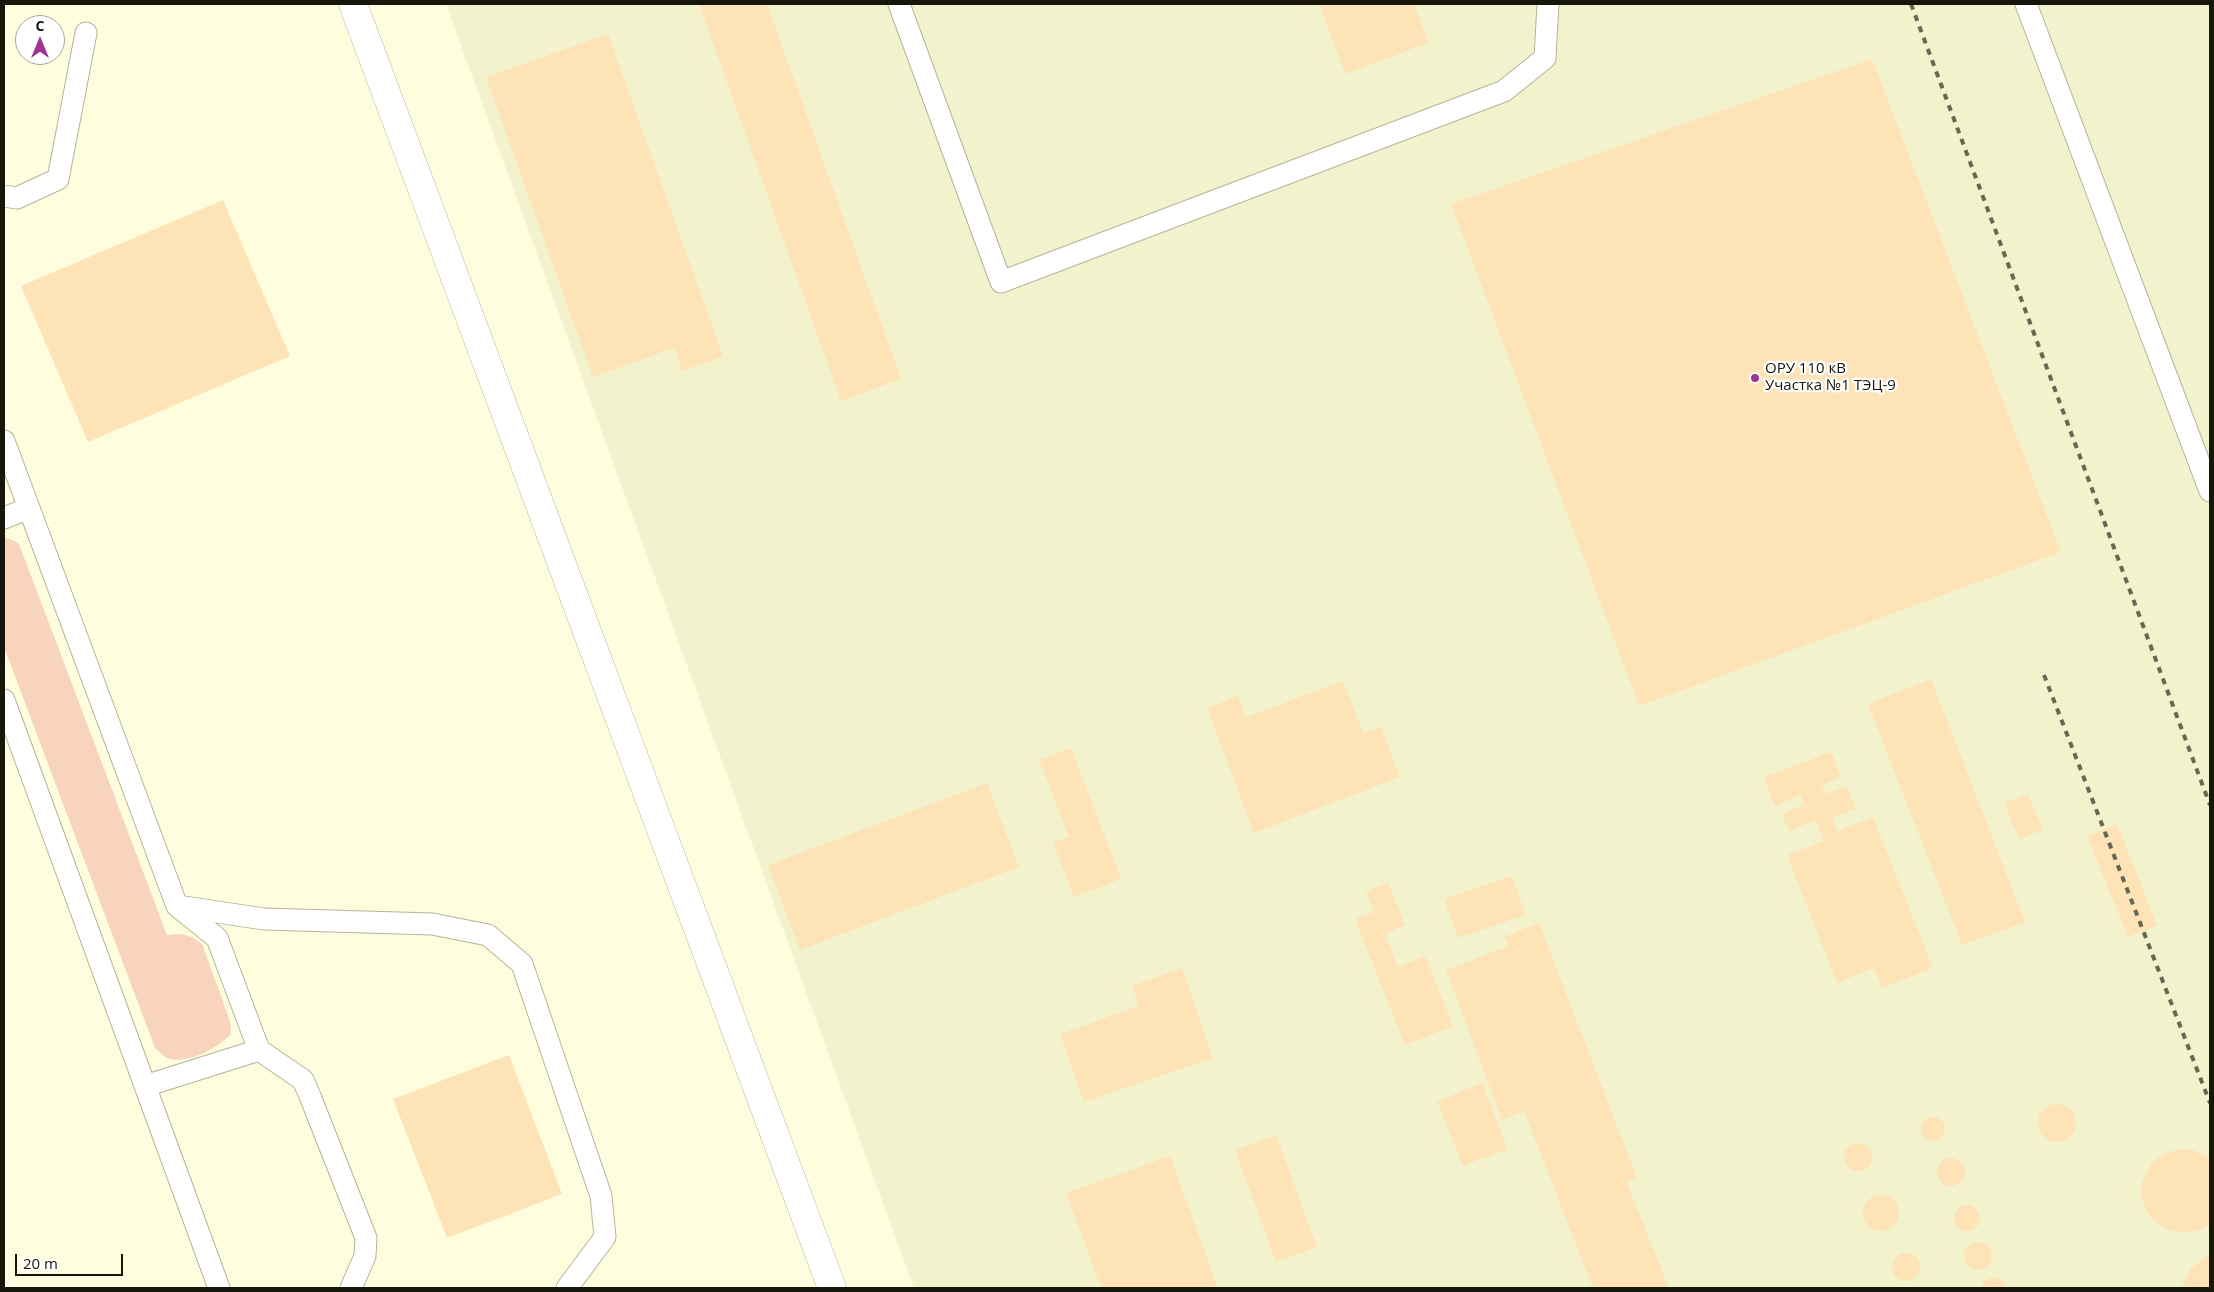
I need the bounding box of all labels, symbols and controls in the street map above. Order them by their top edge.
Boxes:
north arrow [15,15,65,65]
text: С [36,16,44,35]
place label: ОРУ 110 кВ Участка №1 ТЭЦ-9 [1765,360,1896,395]
marker: ОРУ 110 кВ Участка №1 ТЭЦ-9 [1749,372,1761,384]
scale bar [18,1244,125,1276]
text: 20 m [23,1253,58,1273]

